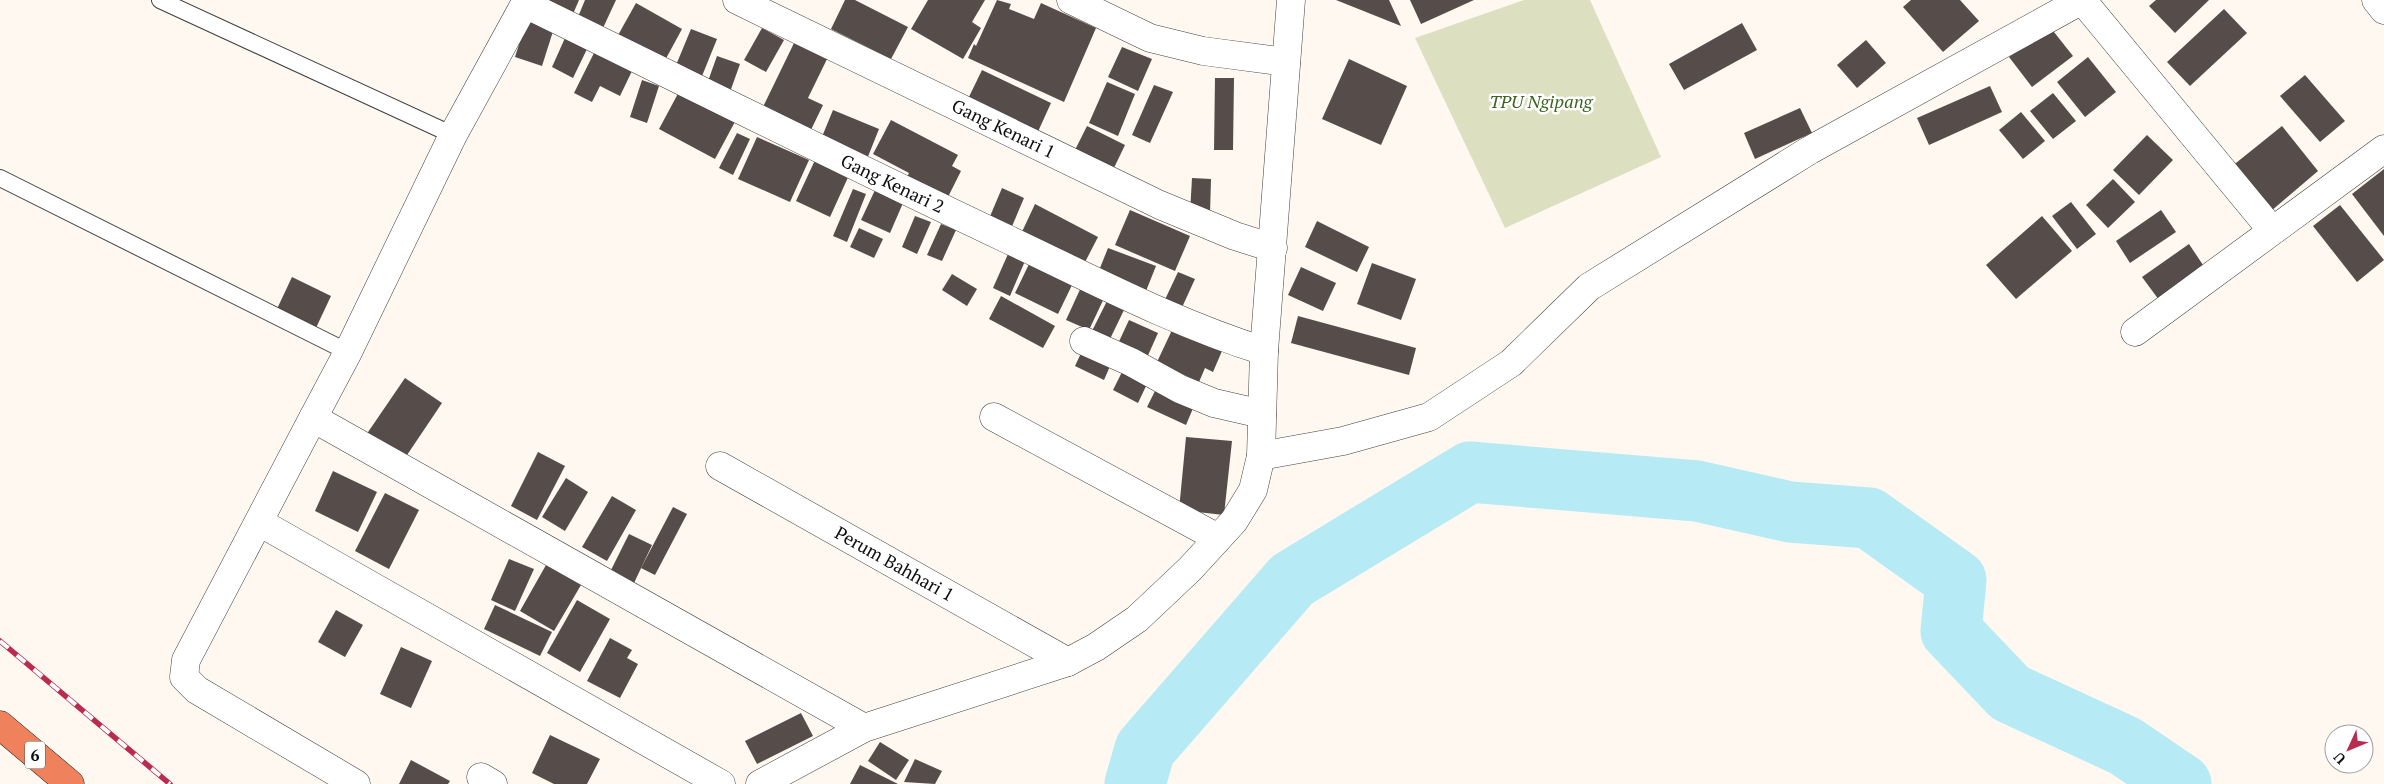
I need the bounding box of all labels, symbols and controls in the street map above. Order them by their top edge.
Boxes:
park label: TPU Ngipang [1490,89,1594,113]
street label: Gang Kenari 1 [948,93,1059,163]
street label: Gang Kenari 2 [837,148,948,218]
street label: Perum Bahhari 1 [831,520,959,606]
north arrow [2324,724,2374,774]
road number: 6 [25,742,45,768]
text: U [2329,748,2350,769]

